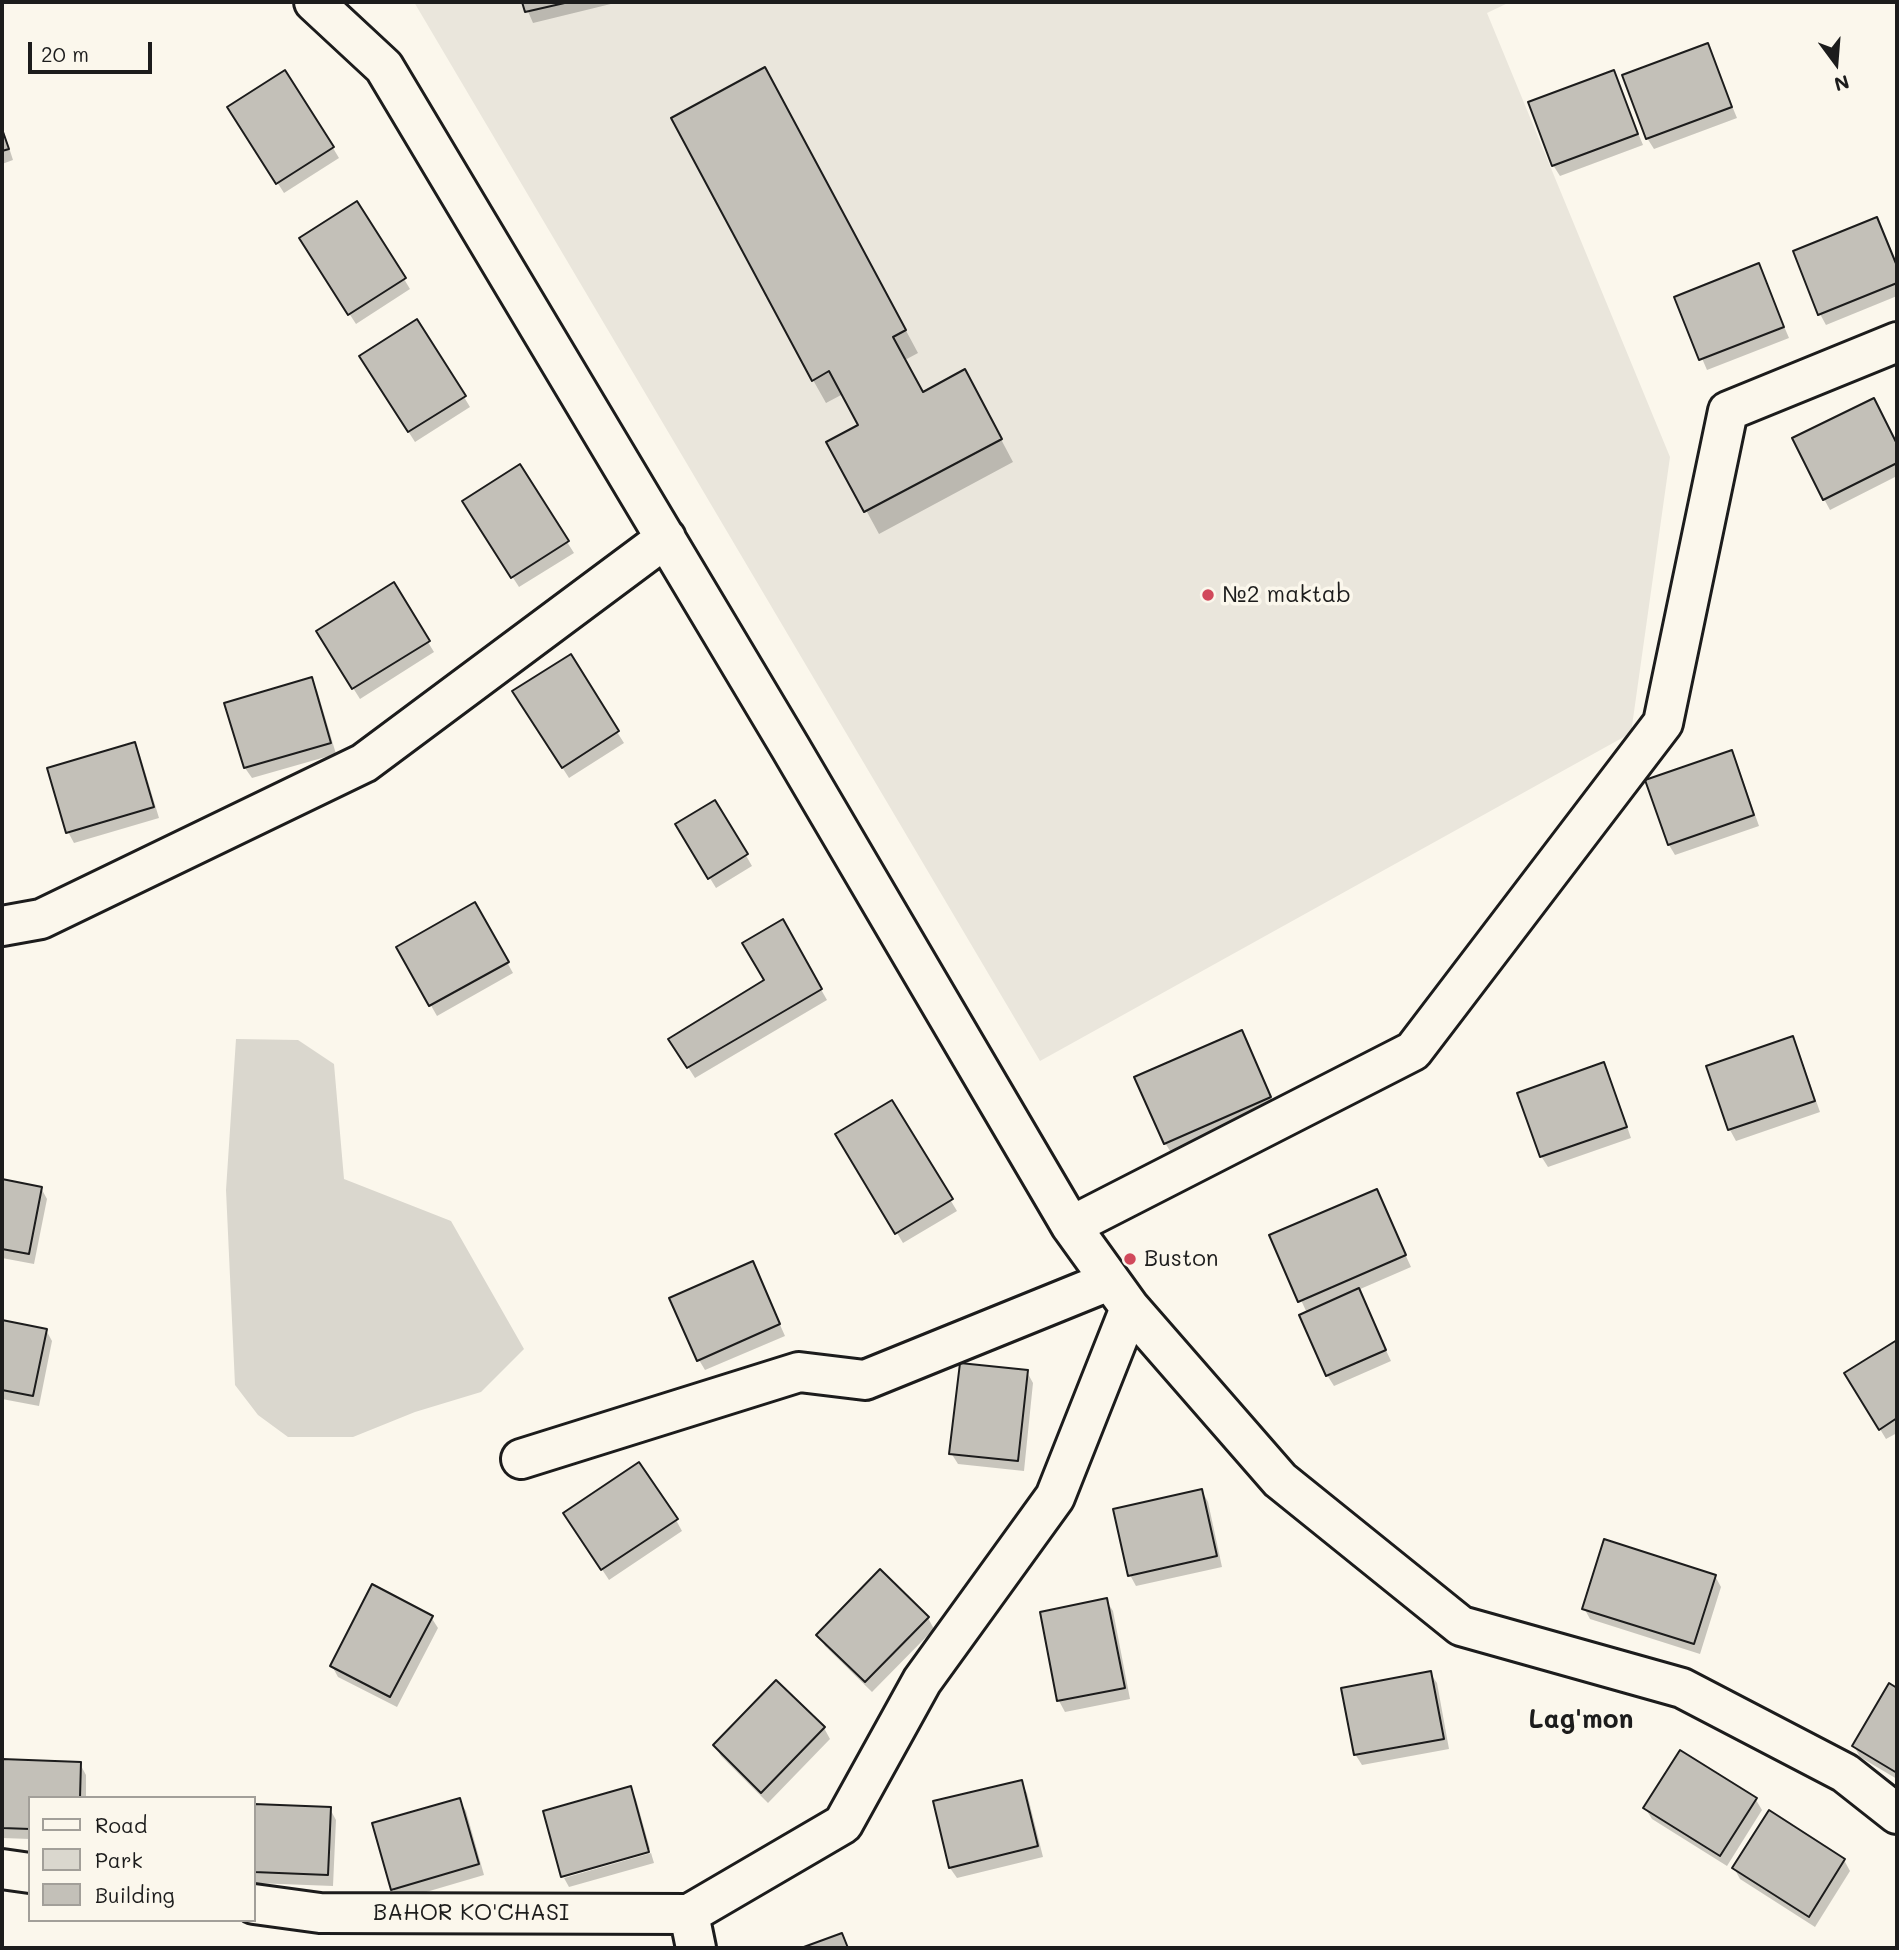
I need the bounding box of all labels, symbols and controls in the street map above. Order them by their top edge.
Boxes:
scale bar [32,28,156,72]
north arrow [1801,28,1871,98]
text: 20 m [41,40,89,67]
text: N [1832,70,1852,98]
place label: №2 maktab [1222,581,1351,609]
marker: №2 maktab [1200,587,1216,603]
place label: Buston [1144,1245,1219,1273]
marker: Buston [1122,1251,1138,1267]
district label: Lag'mon [1529,1704,1633,1736]
legend [28,1796,256,1922]
text: Road [95,1811,147,1838]
text: Park [95,1846,143,1873]
text: Building [95,1881,175,1908]
street label: BAHOR KO'CHASI [373,1899,569,1927]

